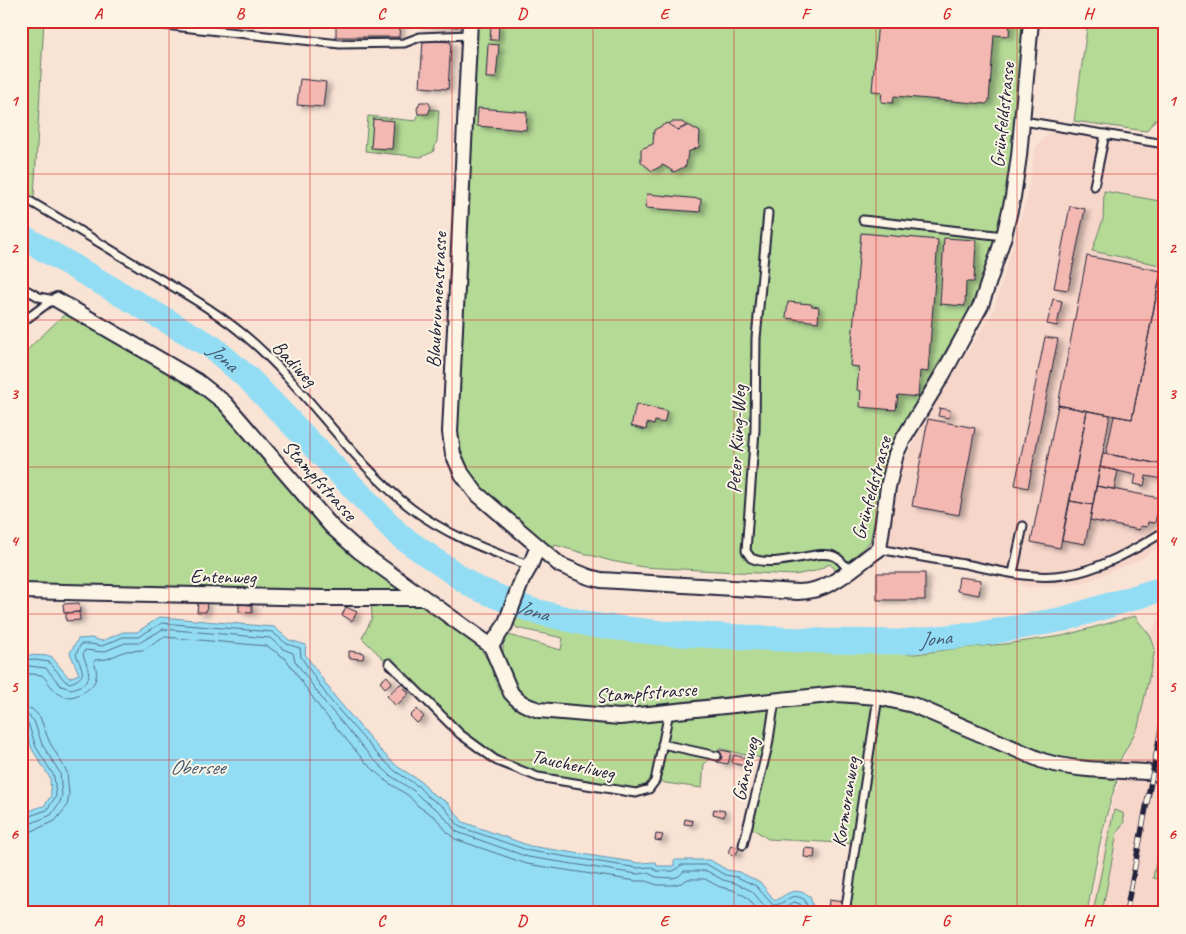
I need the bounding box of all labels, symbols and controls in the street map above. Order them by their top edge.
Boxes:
text: A [94,4,104,24]
text: B [236,4,246,24]
text: C [377,4,387,24]
text: D [517,4,528,24]
text: E [660,4,671,24]
text: F [801,4,812,24]
text: G [942,4,952,24]
text: H [1083,4,1095,24]
street label: Grünfeldstrasse [985,60,1021,169]
text: 1 [10,91,19,111]
text: 1 [1168,91,1177,111]
street label: Blaubrunnenstrasse [420,230,453,368]
text: 2 [10,238,19,258]
text: 2 [1168,238,1177,258]
water label: Jona [201,335,246,379]
street label: Badiweg [267,335,324,393]
street label: Peter Küng-Weg [721,383,752,494]
text: 3 [10,384,19,404]
text: 3 [1168,384,1177,404]
street label: Grünfeldstrasse [846,432,898,542]
street label: Stampfstrasse [277,435,364,527]
text: 4 [10,531,19,551]
text: 4 [1168,531,1177,551]
street label: Entenweg [190,563,258,590]
water label: Jona [511,592,554,628]
water label: Jona [916,623,955,653]
street label: Stampfstrasse [595,676,699,708]
text: 5 [11,677,20,697]
text: 5 [1169,677,1178,697]
street label: Gänseweg [726,734,765,803]
street label: Taucherliweg [529,743,619,786]
street label: Kormoranweg [826,753,865,849]
water label: Obersee [170,754,228,780]
text: 6 [10,824,19,844]
text: 6 [1168,824,1177,844]
text: A [94,911,104,931]
text: B [236,911,246,931]
text: C [377,911,387,931]
text: D [517,911,528,931]
text: E [660,911,671,931]
text: F [801,911,812,931]
text: G [942,911,952,931]
text: H [1083,911,1095,931]

